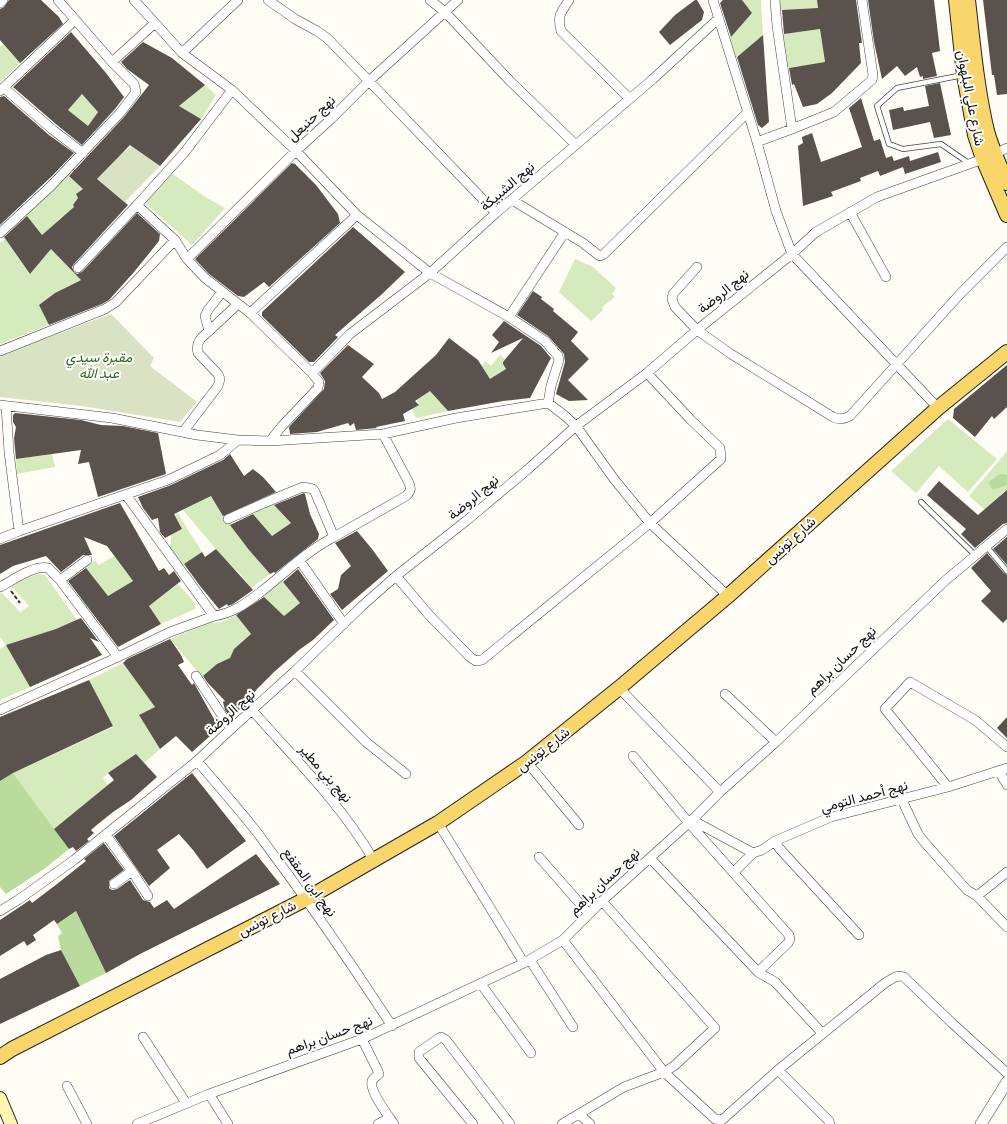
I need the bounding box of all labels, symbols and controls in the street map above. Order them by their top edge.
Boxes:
street label: شارع علي البلهوان [950,49,988,148]
street label: نهج حنبعل [284,92,340,146]
street label: نهج الشبيكة [477,158,539,216]
street label: نهج الروضة [694,266,754,319]
park label: مقبرة سيدي عبد الله [66,349,133,382]
street label: نهج الروضة [444,471,503,525]
street label: شارع تونس [761,513,821,569]
street label: نهج حسان براهم [803,623,881,700]
street label: نهج الروضة [202,686,260,741]
street label: شارع تونس [513,723,575,777]
street label: نهج بني مطير [293,740,356,808]
street label: نهج أحمد التومي [819,777,910,819]
street label: نهج ابن المقفع [277,844,340,921]
street label: نهج حسان براهم [565,844,645,920]
street label: شارع تونس [235,897,300,942]
street label: نهج حسان براهم [284,1012,376,1061]

